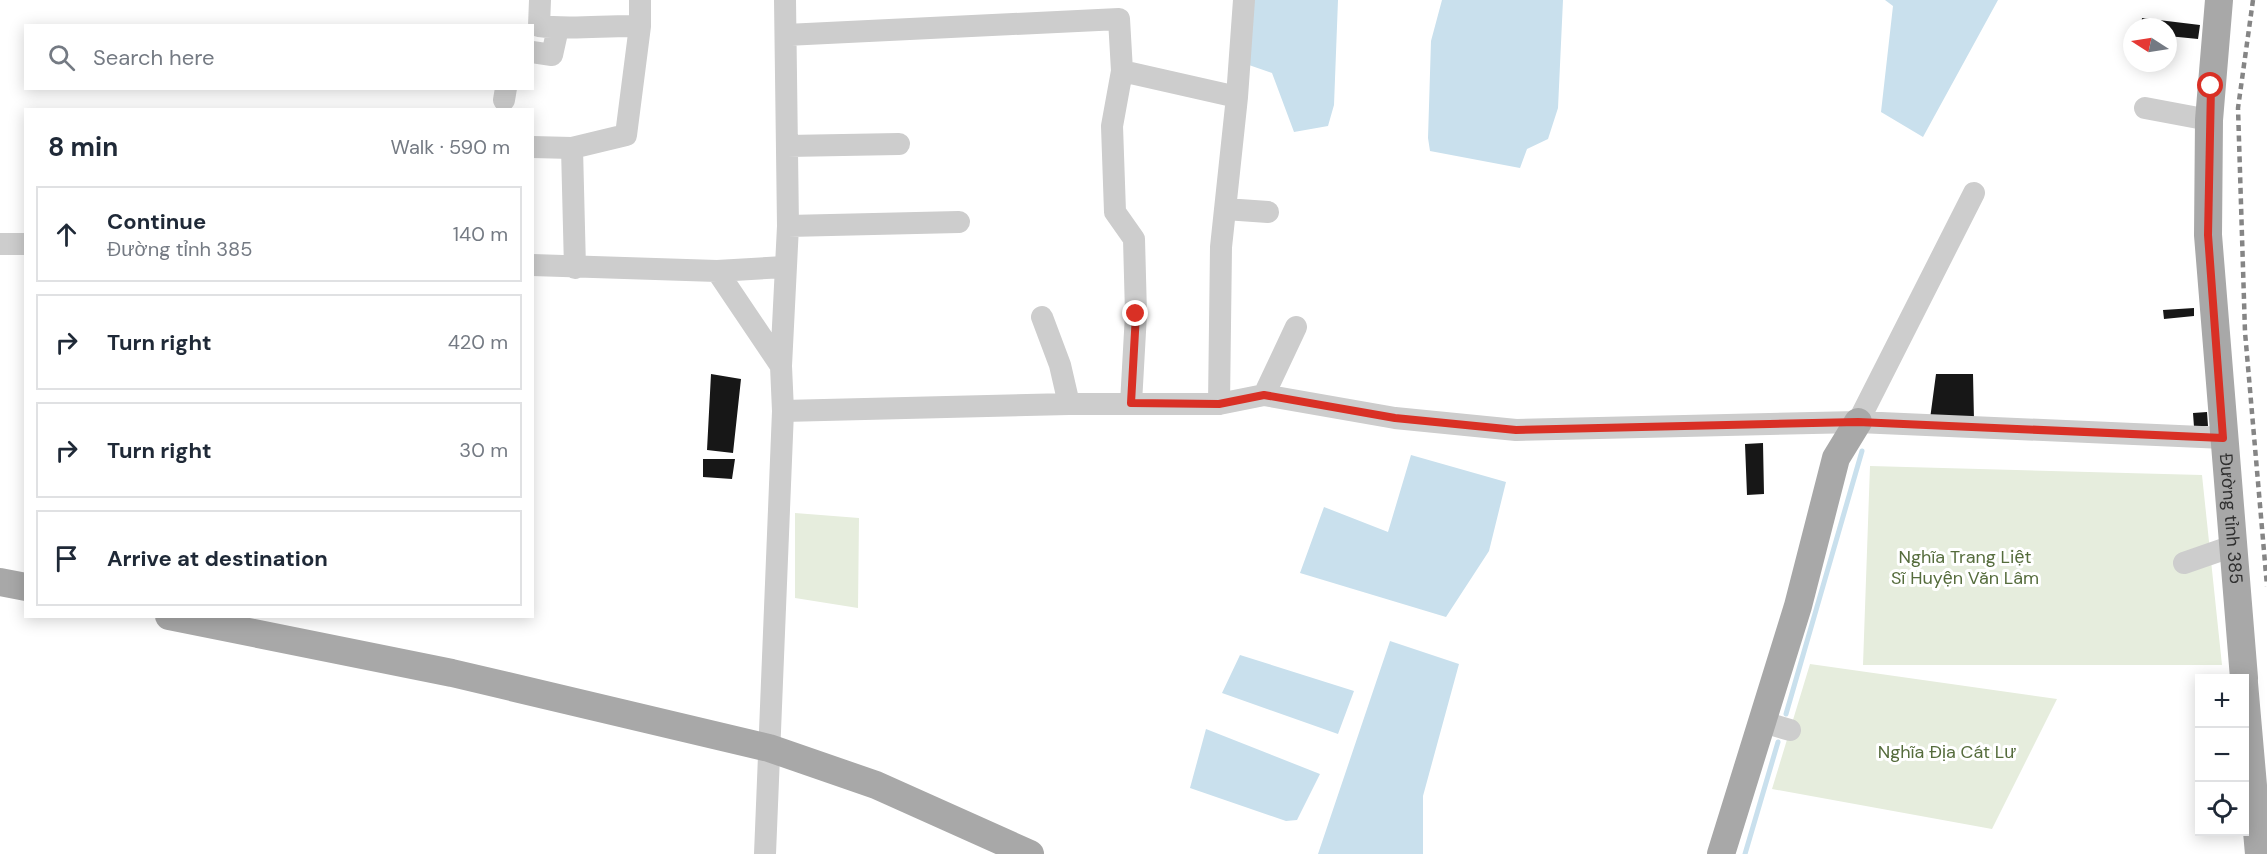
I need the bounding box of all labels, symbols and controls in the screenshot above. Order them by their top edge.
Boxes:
north arrow [2123,18,2177,72]
search box [24,24,534,90]
icon: search [45,41,78,74]
text: Search here [93,43,214,72]
route start [2197,72,2223,98]
text: 8 min [48,130,118,164]
text: Walk · 590 m [391,134,510,160]
text: Continue [107,207,206,236]
icon: ahead [50,218,83,251]
text: 140 m [453,221,508,247]
text: Đường tỉnh 385 [107,236,252,262]
route end [1122,300,1148,326]
icon: right [50,326,83,359]
text: Turn right [107,328,212,357]
text: 420 m [448,329,508,355]
icon: right [50,434,83,467]
text: Turn right [107,436,212,465]
text: 30 m [459,437,508,463]
street label: Đường tỉnh 385 [2214,452,2248,585]
icon: arrive [50,542,83,575]
text: Arrive at destination [107,544,328,573]
park label: Nghĩa Trang Liệt Sĩ Huyện Văn Lâm [1891,545,2039,590]
map controls [2195,674,2249,836]
button: + [2195,674,2249,728]
button: − [2195,728,2249,782]
park label: Nghĩa Địa Cát Lư [1878,740,2016,764]
button: locate [2195,782,2249,836]

